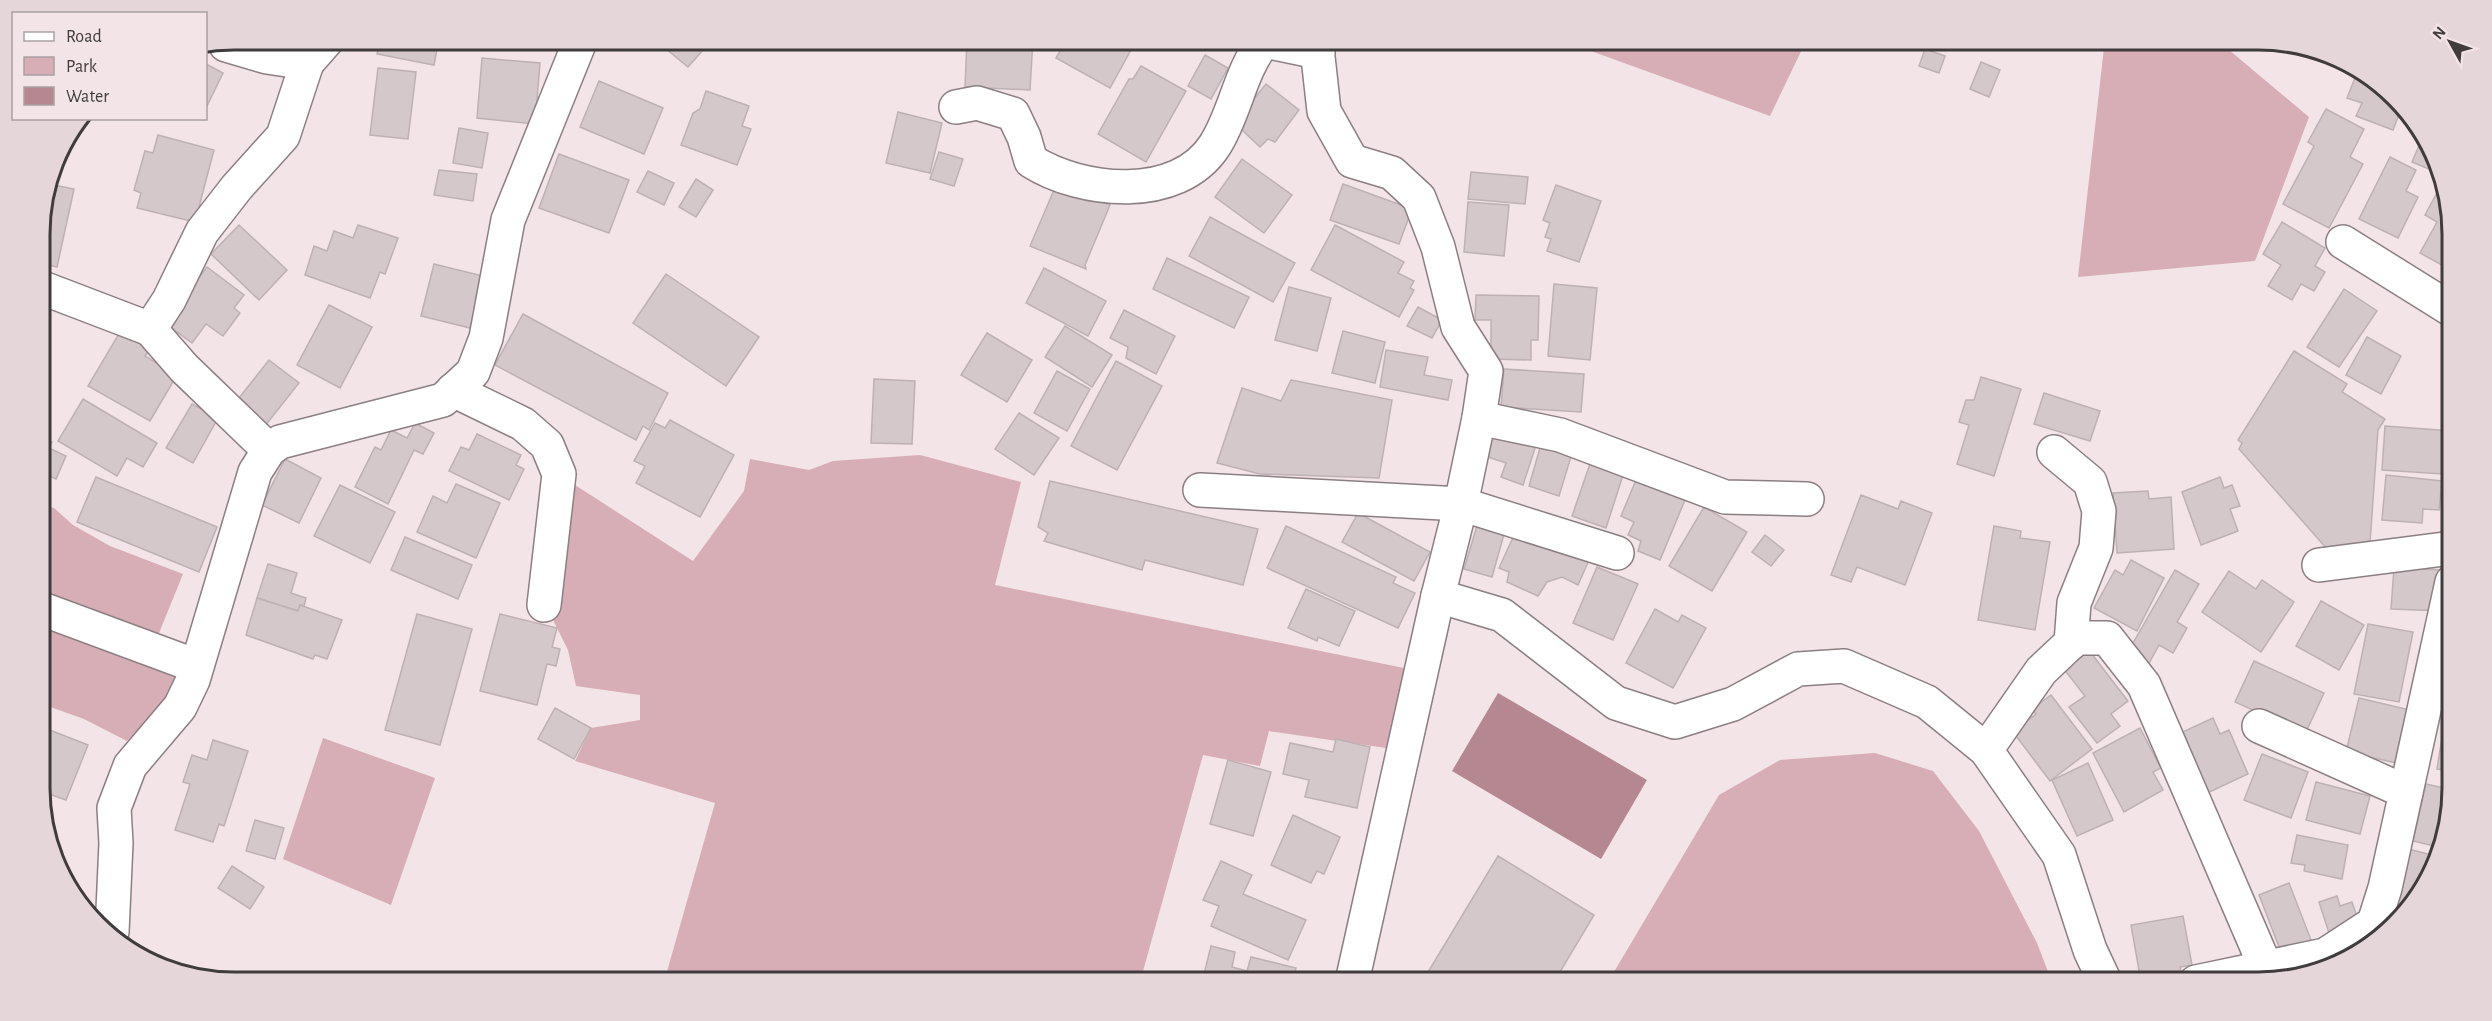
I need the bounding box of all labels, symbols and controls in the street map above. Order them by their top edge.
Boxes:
legend [12,12,207,120]
north arrow [2420,12,2480,72]
text: N [2430,24,2449,42]
text: Road [66,28,102,46]
text: Park [66,58,98,76]
text: Water [66,88,109,106]

